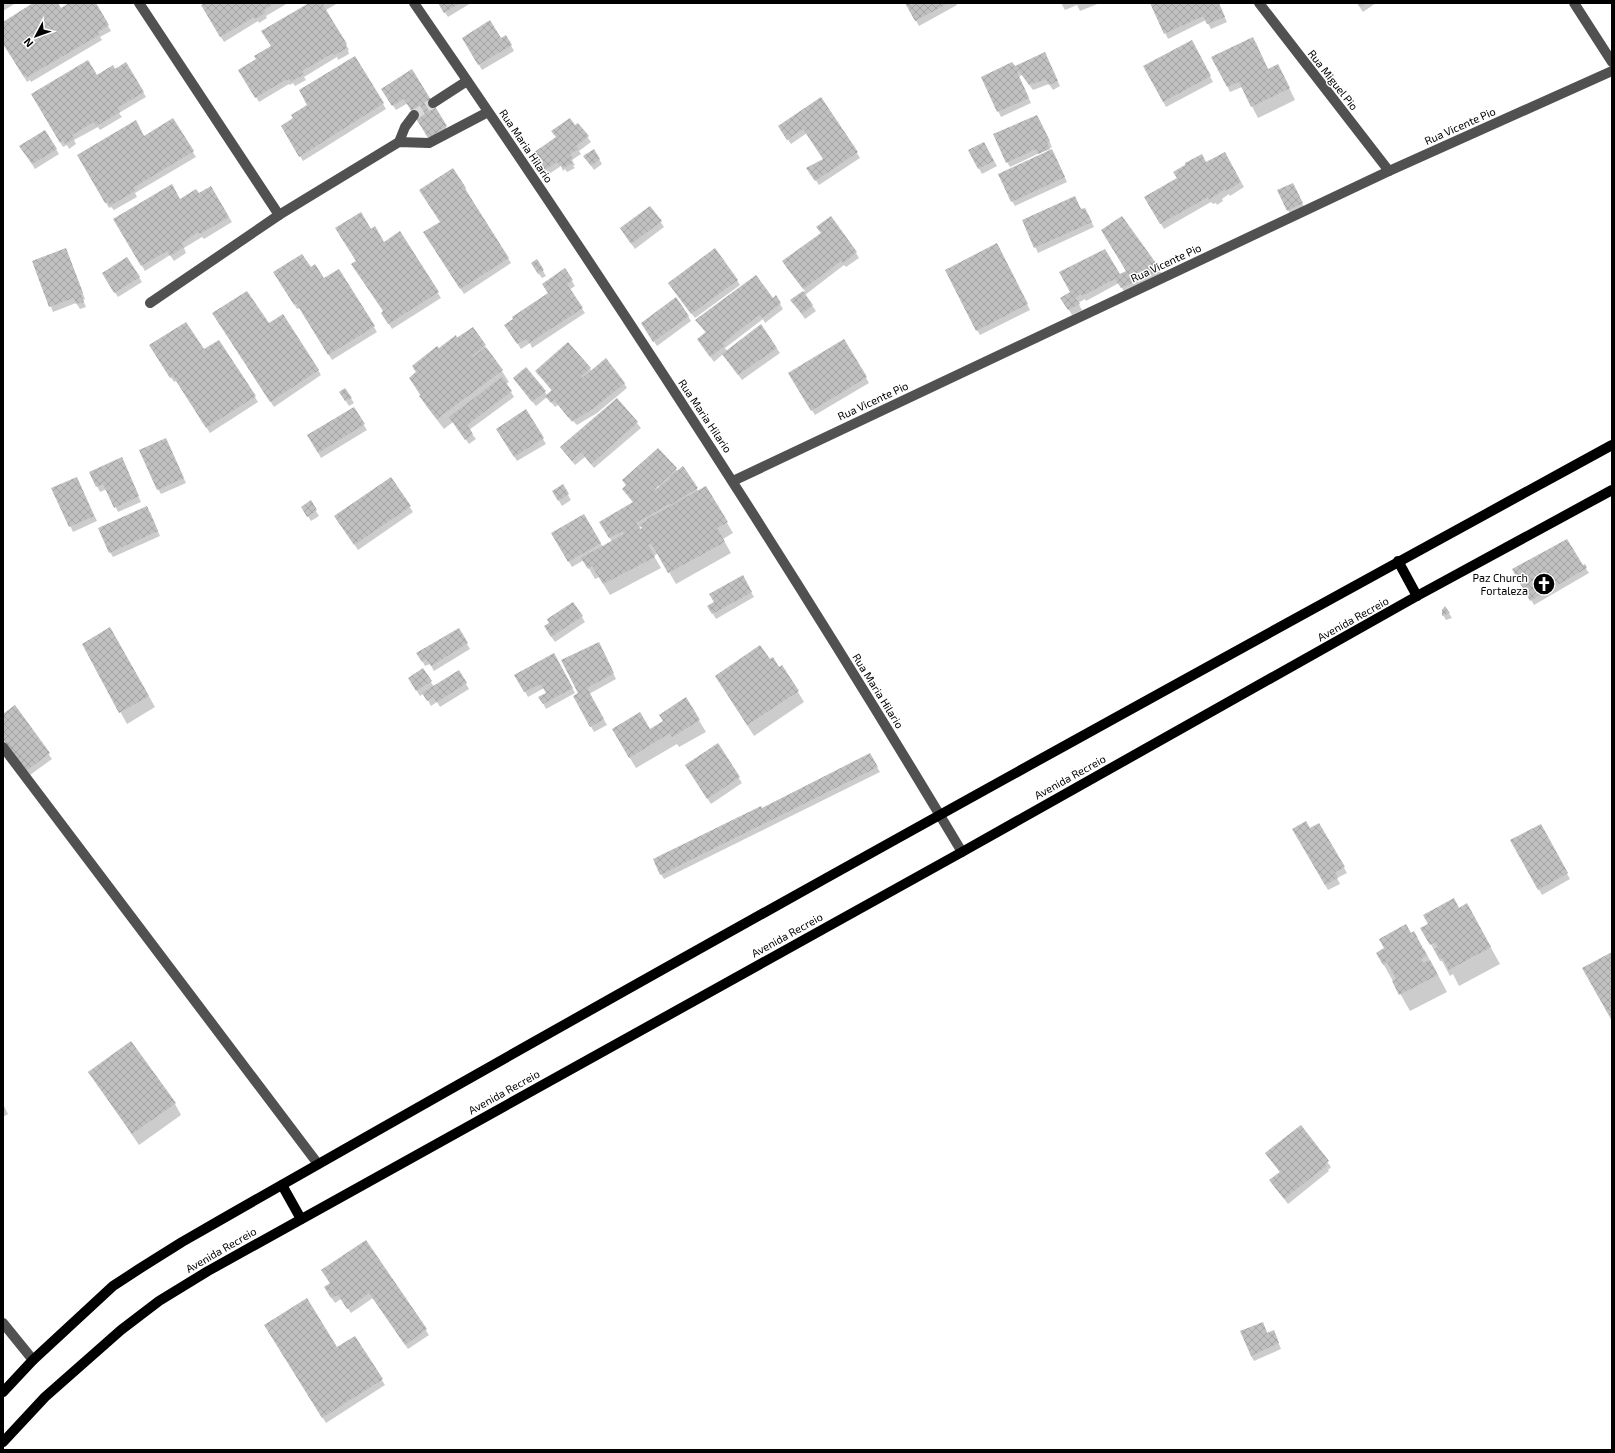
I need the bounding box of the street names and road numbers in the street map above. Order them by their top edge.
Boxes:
street label: Rua Miguel Pio [1306,47,1361,113]
street label: Rua Vicente Pio [1422,104,1497,147]
street label: Rua Maria Hilario [497,107,556,185]
street label: Rua Vicente Pio [1128,241,1203,285]
street label: Rua Maria Hilario [676,377,735,455]
street label: Rua Vicente Pio [835,379,910,423]
street label: Avenida Recreio [1315,594,1391,643]
street label: Rua Maria Hilario [850,651,907,730]
street label: Avenida Recreio [1032,752,1108,801]
street label: Avenida Recreio [749,910,825,959]
street label: Avenida Recreio [466,1067,542,1116]
street label: Avenida Recreio [183,1224,258,1275]

